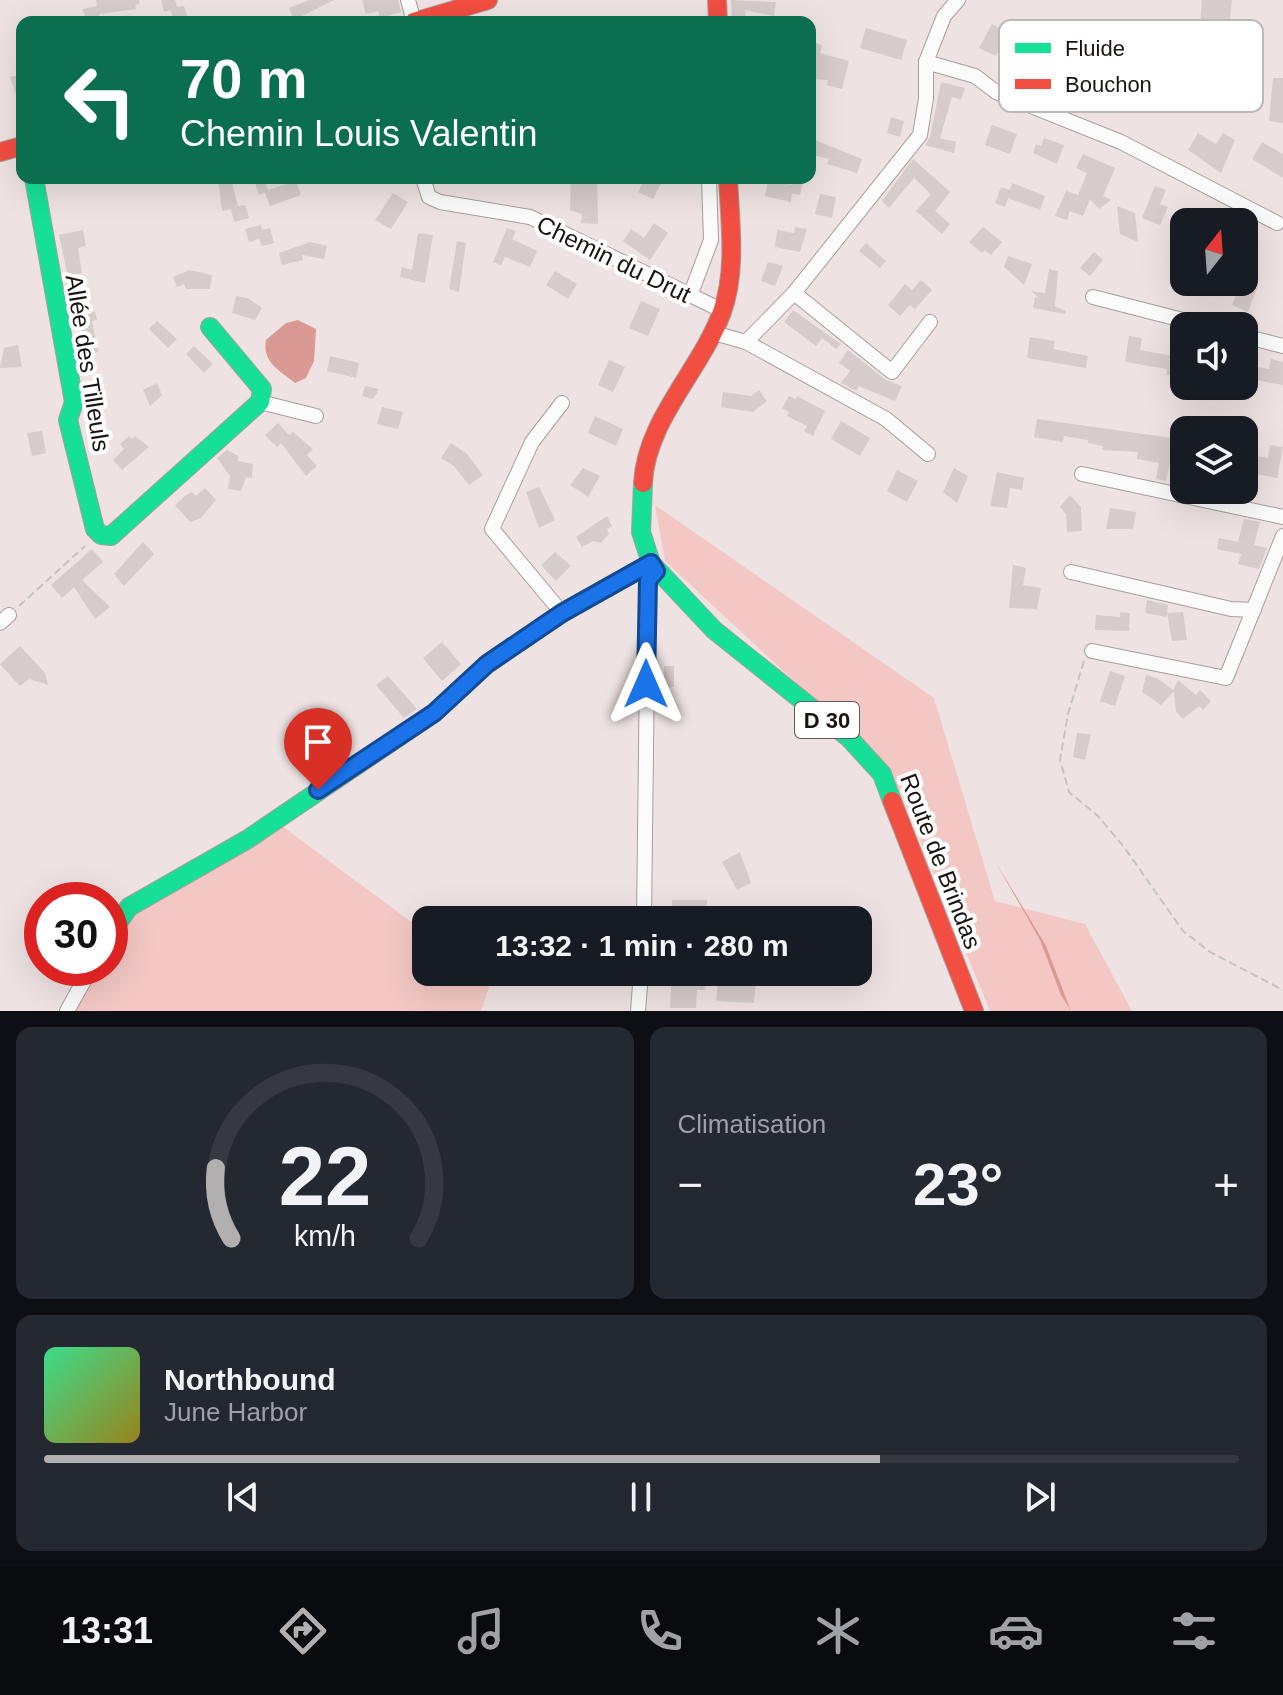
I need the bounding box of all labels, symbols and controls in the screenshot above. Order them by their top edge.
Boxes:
legend [999,20,1263,112]
text: Fluide [1065,36,1125,61]
text: 70 m [180,47,308,110]
icon: left [48,48,152,152]
text: Bouchon [1065,72,1152,97]
text: Chemin Louis Valentin [180,113,538,154]
north arrow [1170,208,1258,296]
map controls [1170,208,1258,504]
street label: Chemin du Drut [533,210,696,308]
street label: Allée des Tilleuls [61,273,115,453]
button: sound [1170,312,1258,400]
button: layers [1170,416,1258,504]
position arrow [604,642,688,726]
road number: D 30 [795,702,859,738]
pin [284,708,352,790]
icon: arrive [296,720,340,764]
street label: Route de Brindas [895,770,987,952]
speed limit sign: 30 [24,882,128,986]
text: 13:32 · 1 min · 280 m [495,929,789,962]
text: Climatisation [678,1109,826,1139]
text: 22 [278,1130,371,1223]
text: 23° [913,1151,1004,1218]
text: − [678,1160,703,1209]
text: + [1213,1160,1239,1209]
text: km/h [294,1220,356,1252]
text: Northbound [164,1363,336,1396]
text: June Harbor [164,1397,307,1427]
icon: previous [221,1475,265,1519]
icon: pause [619,1475,663,1519]
icon: next [1018,1475,1062,1519]
icon: directions [275,1603,331,1659]
icon: music [453,1603,509,1659]
icon: phone [632,1603,688,1659]
icon: climate [810,1603,866,1659]
icon: car [988,1603,1044,1659]
icon: filters [1166,1603,1222,1659]
text: 13:31 [61,1610,153,1651]

